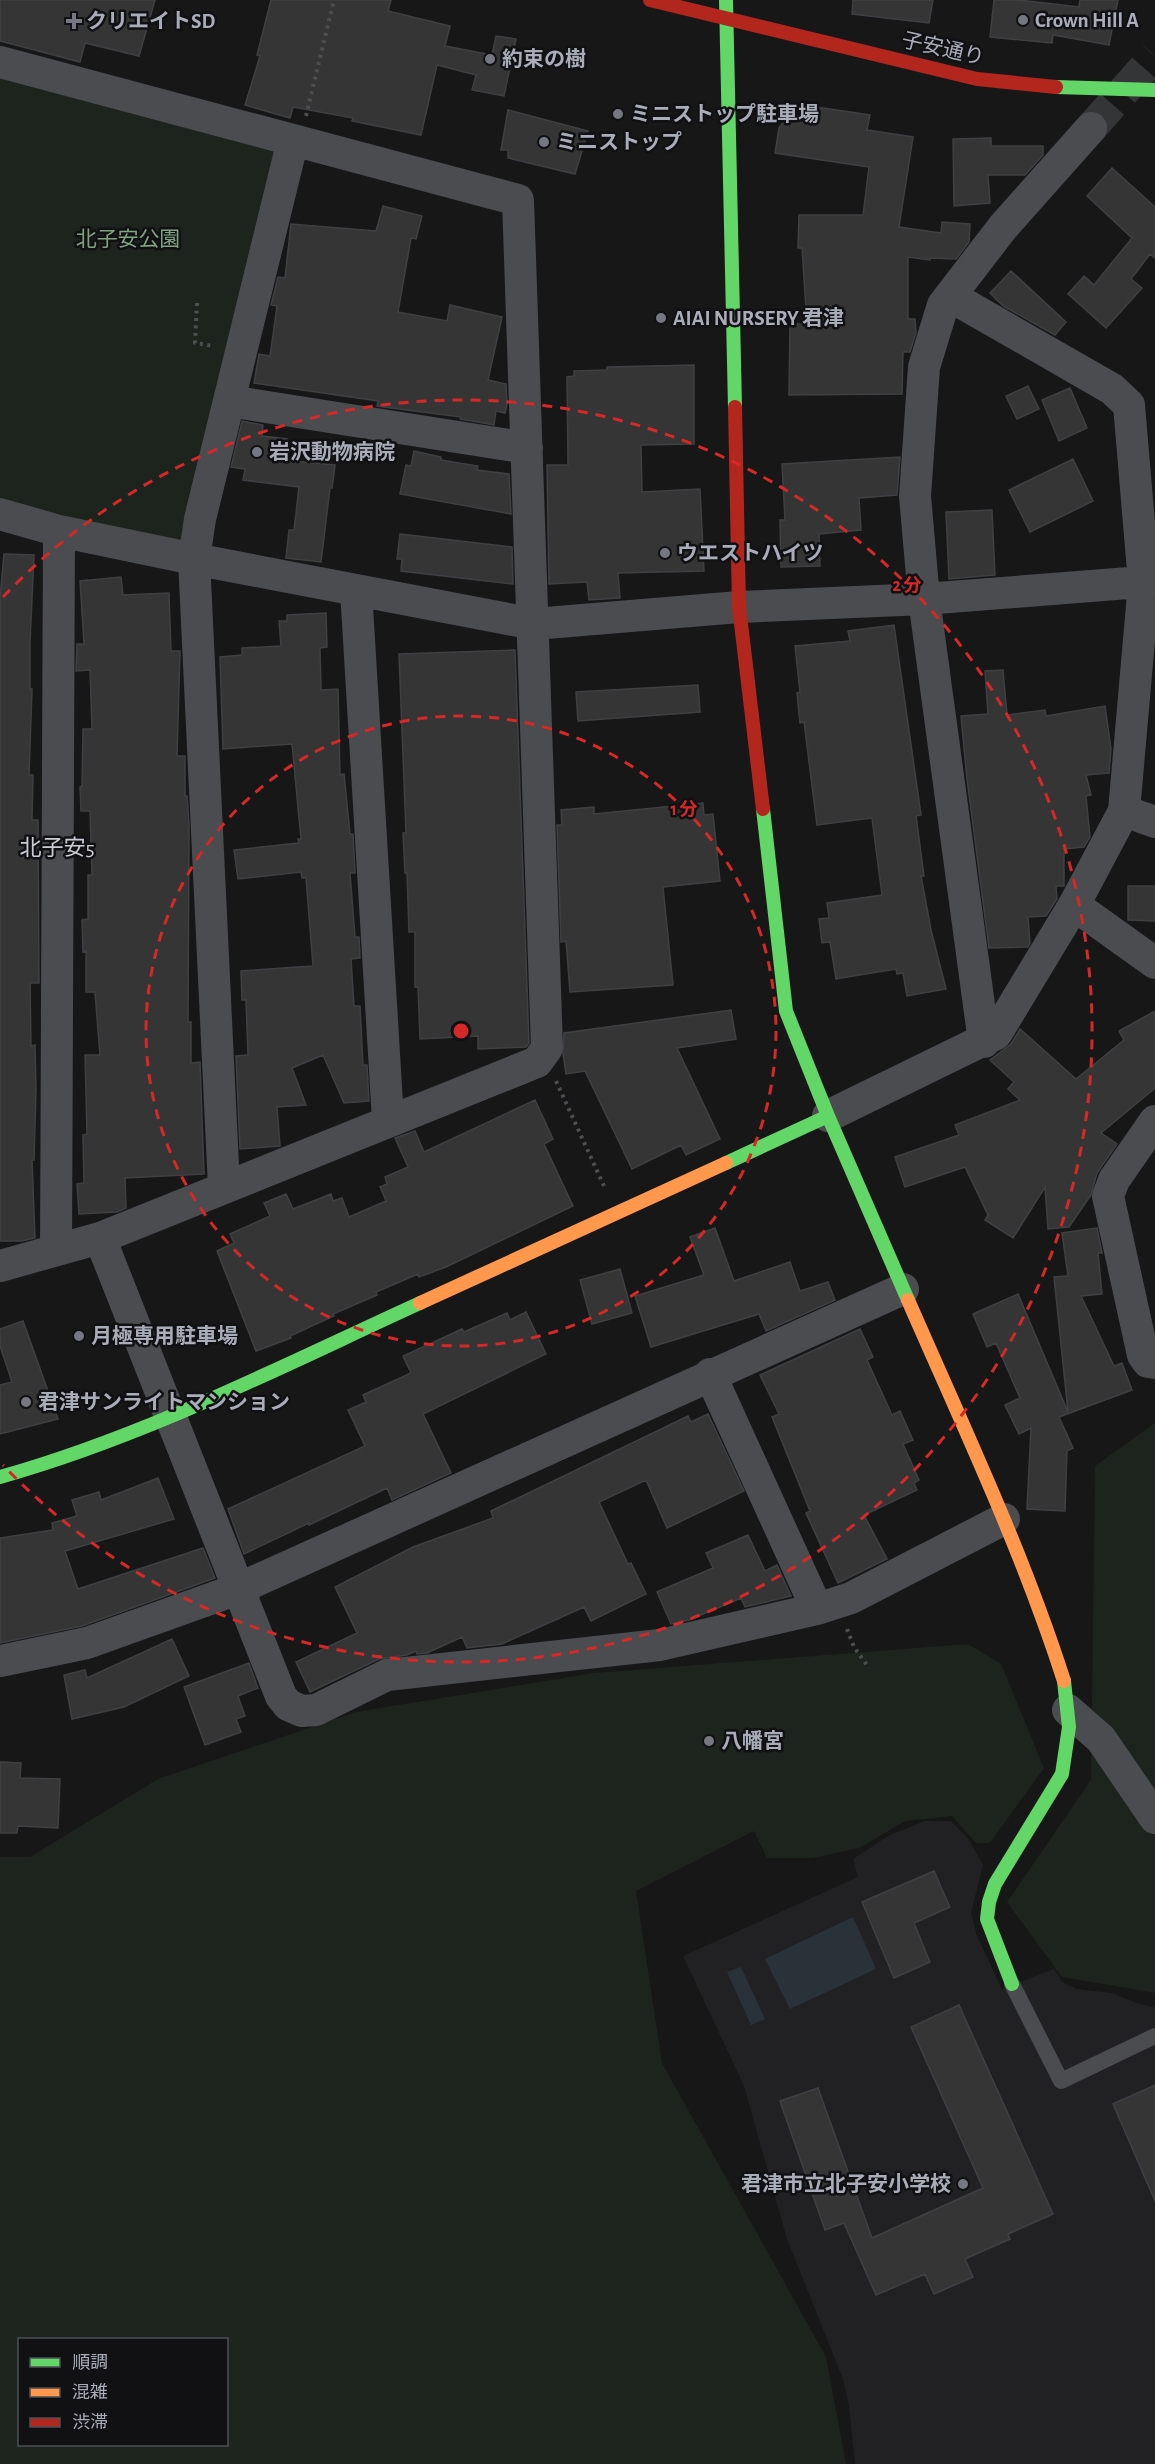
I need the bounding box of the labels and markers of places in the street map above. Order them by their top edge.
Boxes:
place label: クリエイトSD [86,10,215,32]
place label: Crown Hill A [1035,10,1139,31]
marker: Crown Hill A [1016,13,1030,27]
marker: クリエイトSD [67,14,81,28]
place label: 約束の樹 [502,47,586,70]
marker: 約束の樹 [483,52,497,66]
place label: ミニストップ駐車場 [630,103,819,125]
marker: ミニストップ駐車場 [611,107,625,121]
place label: ミニストップ [556,131,682,153]
marker: ミニストップ [537,135,551,149]
place label: AIAI NURSERY 君津 [673,307,844,329]
marker: AIAI NURSERY 君津 [654,311,668,325]
place label: 岩沢動物病院 [269,440,395,463]
marker: 岩沢動物病院 [250,445,264,459]
place label: ウエストハイツ [677,542,824,564]
marker: ウエストハイツ [658,546,672,560]
centre of rings [451,1021,471,1041]
place label: 月極専用駐車場 [91,1325,238,1347]
marker: 月極専用駐車場 [72,1329,86,1343]
place label: 君津サンライトマンション [38,1391,290,1413]
marker: 君津サンライトマンション [19,1395,33,1409]
place label: 八幡宮 [721,1730,784,1752]
marker: 八幡宮 [702,1734,716,1748]
place label: 君津市立北子安小学校 [741,2173,951,2195]
marker: 君津市立北子安小学校 [956,2177,970,2191]

